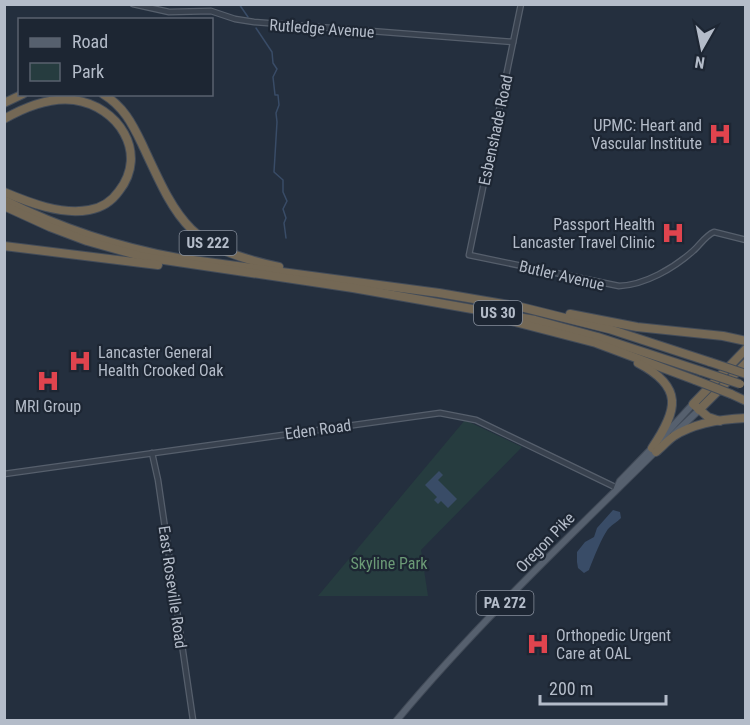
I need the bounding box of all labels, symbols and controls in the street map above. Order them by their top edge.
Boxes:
street label: Rutledge Avenue [269,15,375,42]
legend [18,18,213,96]
north arrow [672,18,732,78]
text: Road [72,31,108,52]
text: N [693,52,706,72]
text: Park [72,61,104,82]
street label: Esbenshade Road [475,73,516,187]
place label: UPMC: Heart and Vascular Institute [591,116,702,153]
hospital icon: UPMC: Heart and Vascular Institute [707,121,733,147]
place label: Passport Health Lancaster Travel Clinic [512,215,655,252]
hospital icon: Passport Health Lancaster Travel Clinic [660,220,686,246]
road number: US 222 [180,231,236,255]
street label: Butler Avenue [517,256,606,295]
road number: US 30 [474,301,522,325]
place label: Lancaster General Health Crooked Oak [98,343,224,380]
hospital icon: Lancaster General Health Crooked Oak [67,348,93,374]
hospital icon: MRI Group [35,368,61,394]
place label: MRI Group [15,397,81,416]
street label: Eden Road [284,415,352,444]
street label: Oregon Pike [512,508,579,576]
street label: East Roseville Road [154,524,191,650]
park label: Skyline Park [351,554,428,573]
road number: PA 272 [476,591,534,615]
place label: Orthopedic Urgent Care at OAL [556,626,671,663]
hospital icon: Orthopedic Urgent Care at OAL [525,631,551,657]
scale bar [540,668,666,706]
text: 200 m [549,678,593,699]

